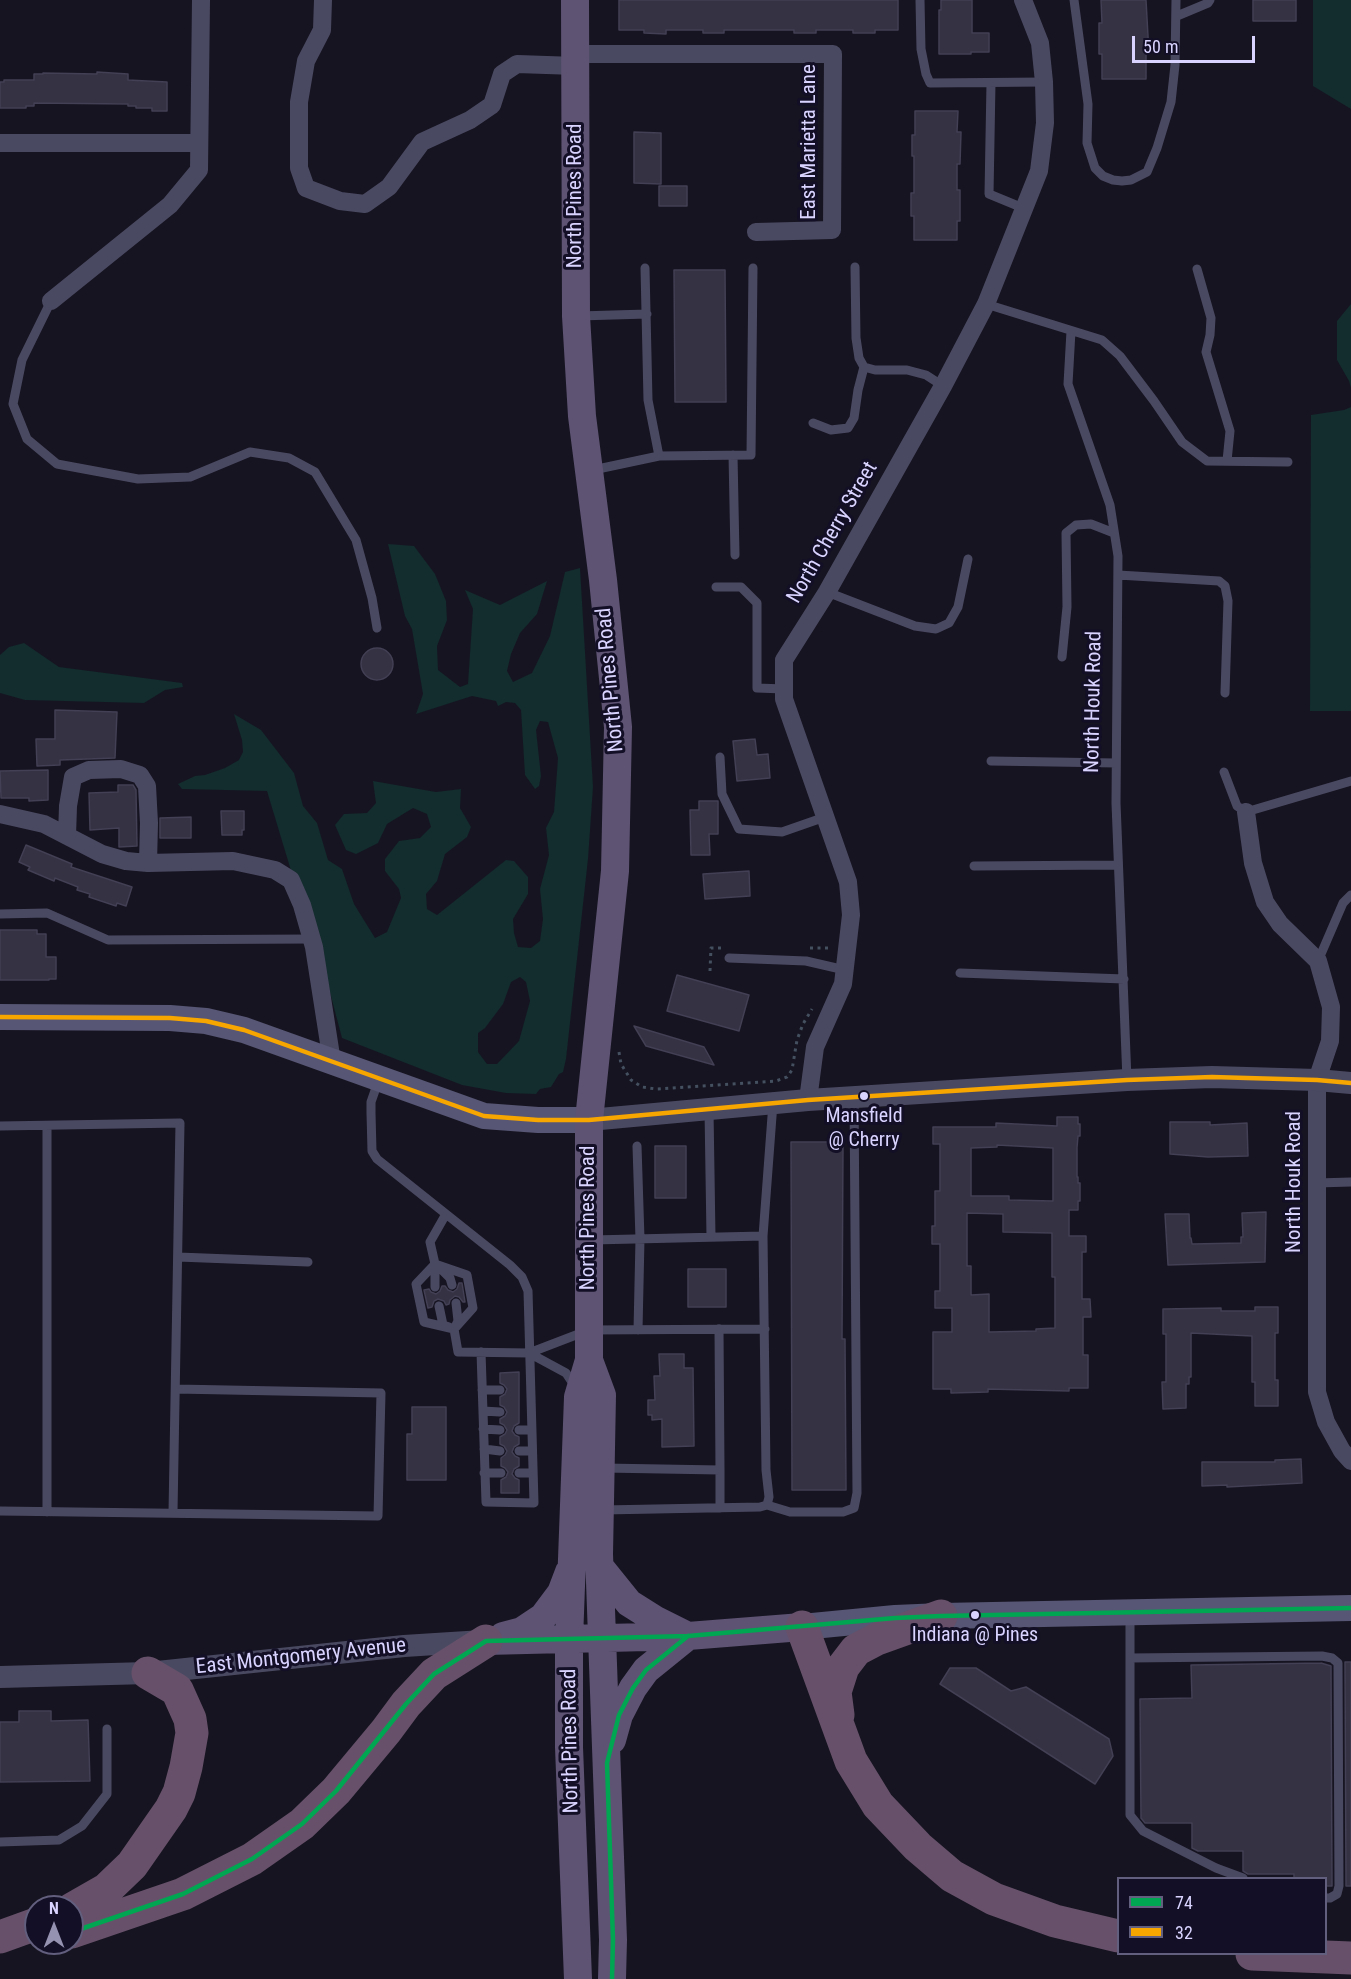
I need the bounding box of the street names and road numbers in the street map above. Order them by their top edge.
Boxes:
street label: East Marietta Lane [797,64,823,220]
street label: North Pines Road [563,124,589,268]
street label: North Cherry Street [782,458,884,608]
street label: North Pines Road [592,607,630,753]
street label: North Houk Road [1080,631,1108,773]
street label: North Houk Road [1282,1111,1308,1253]
street label: North Pines Road [576,1146,602,1290]
street label: East Montgomery Avenue [195,1633,407,1681]
street label: North Pines Road [557,1668,585,1814]

